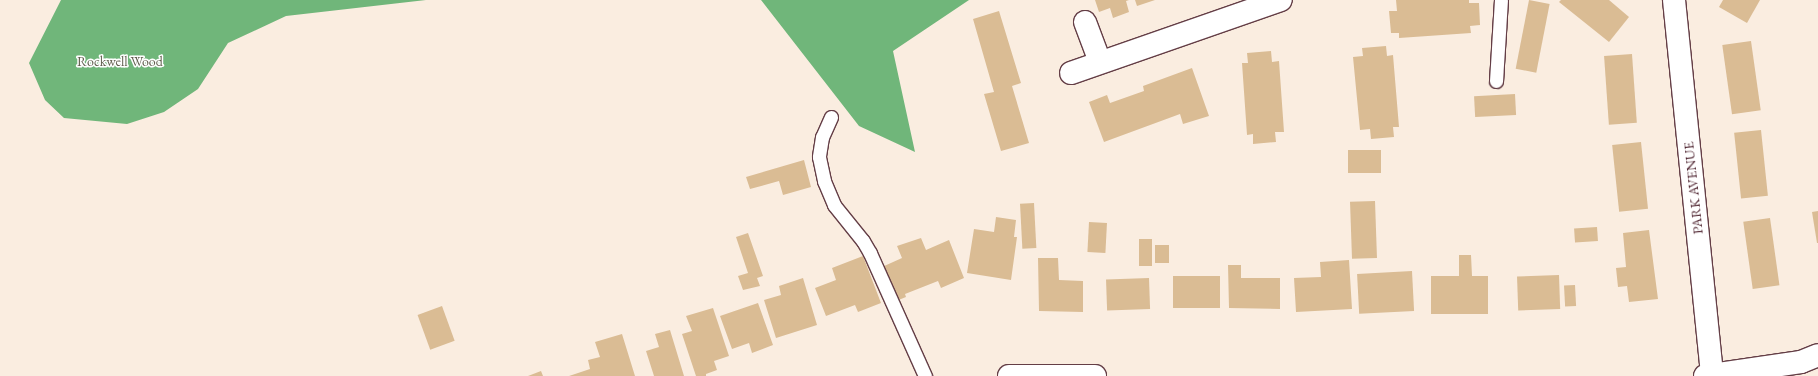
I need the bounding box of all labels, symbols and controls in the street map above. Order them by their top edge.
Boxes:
park label: Rockwell Wood [77,53,163,69]
street label: PARK AVENUE [1680,141,1706,235]

